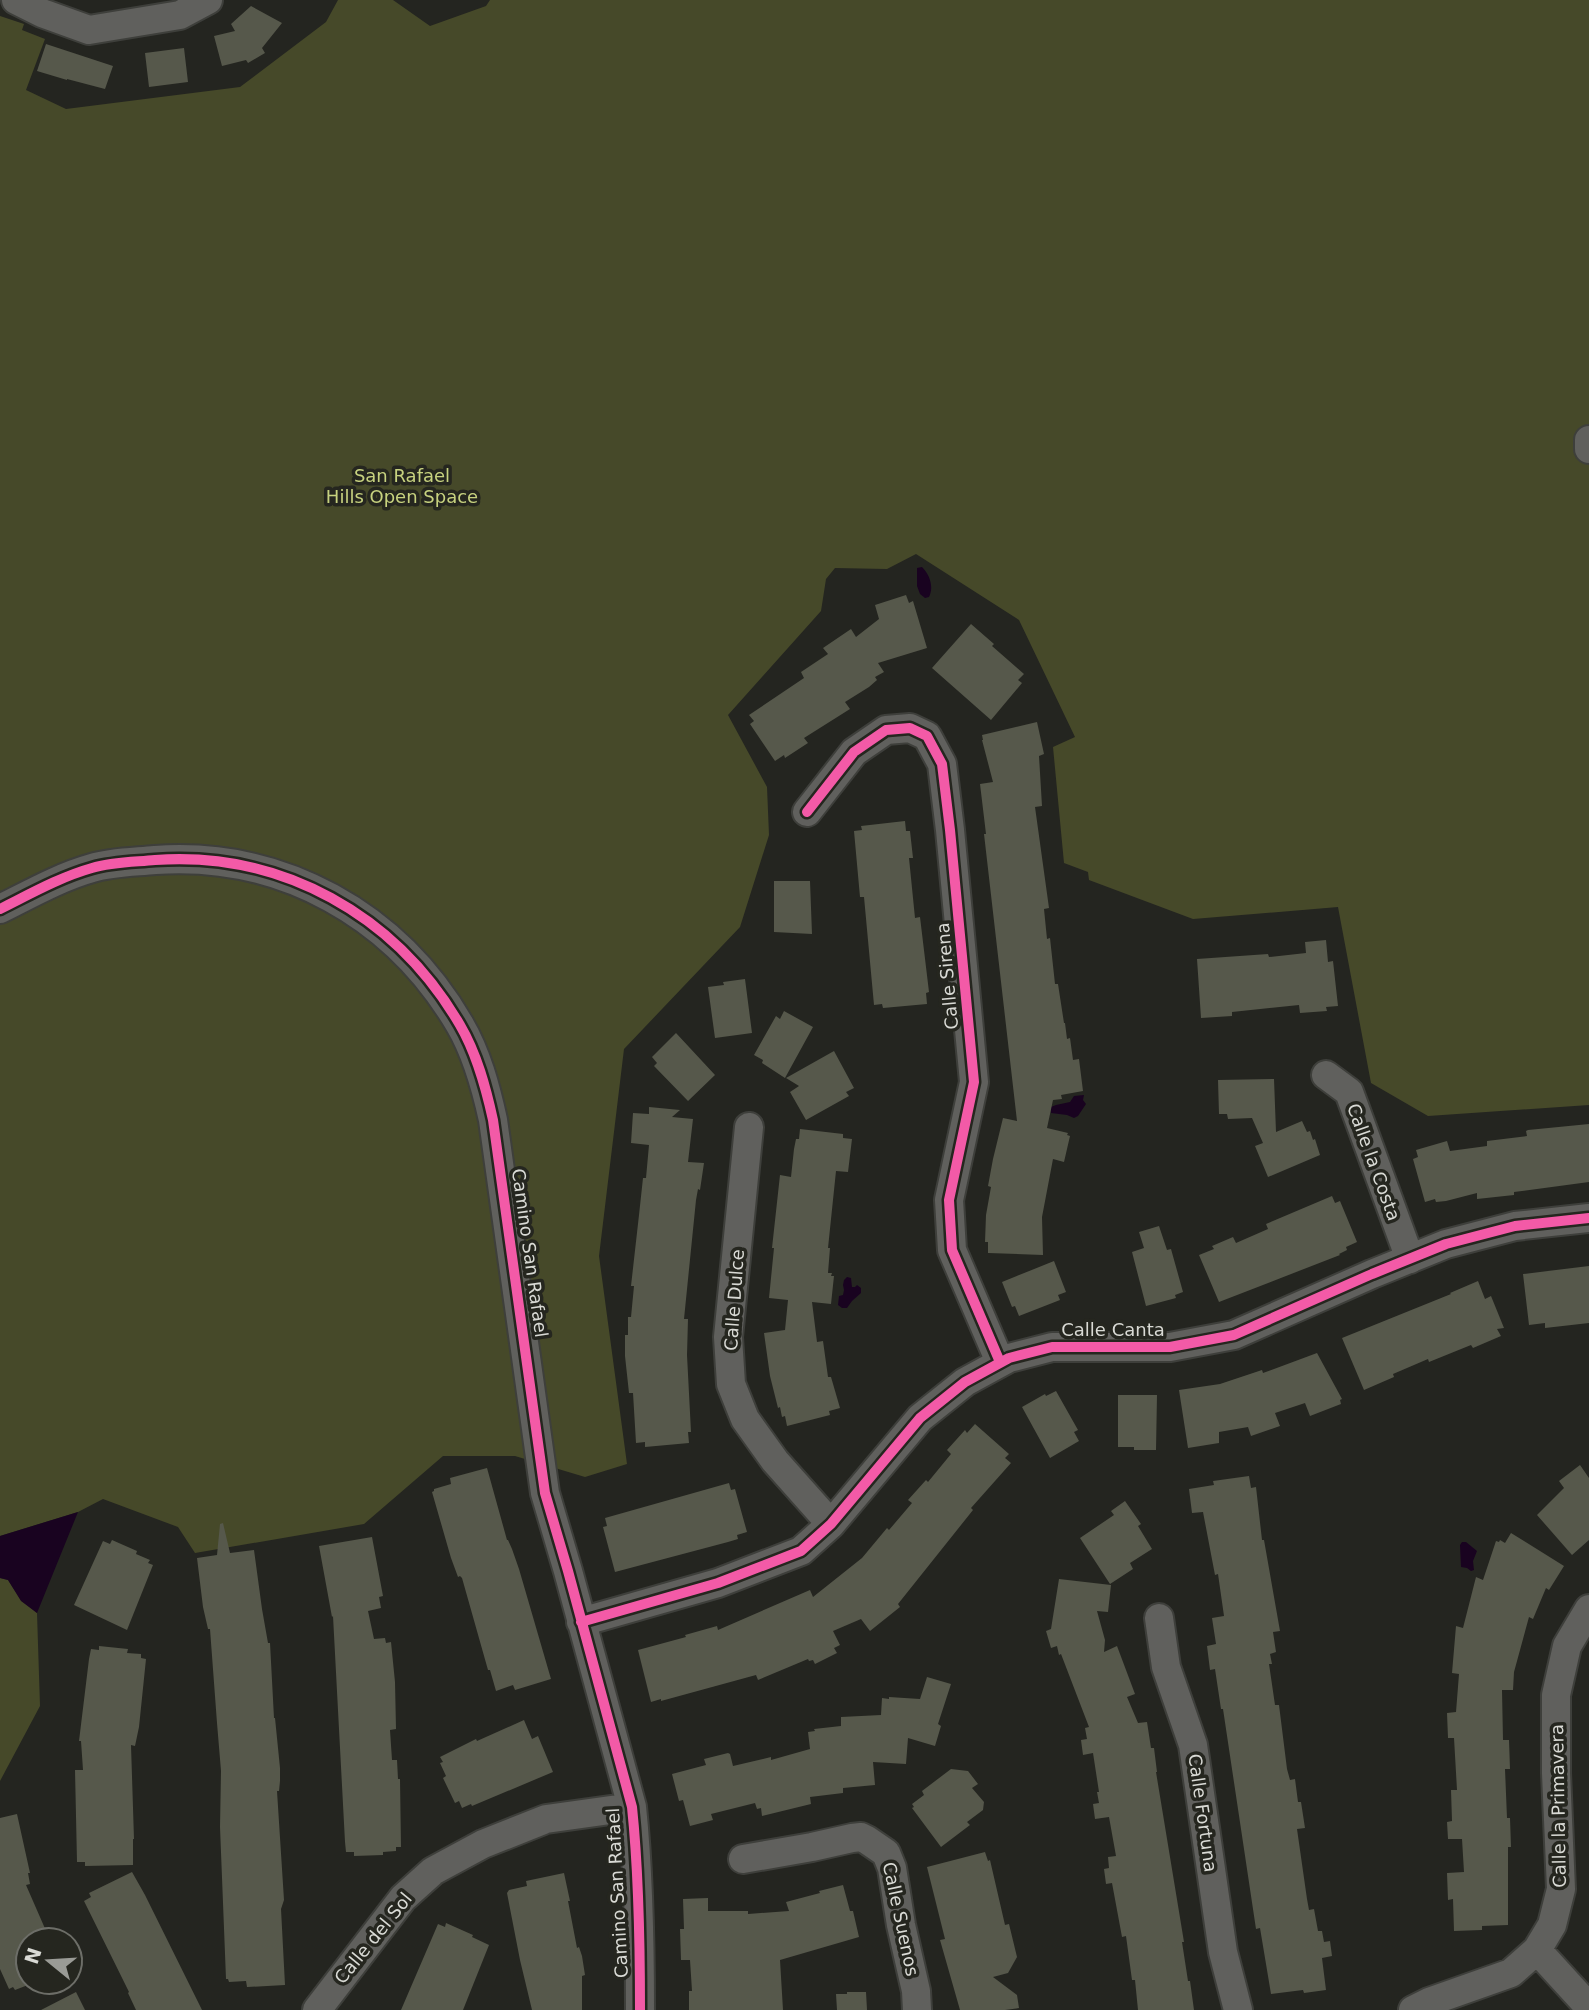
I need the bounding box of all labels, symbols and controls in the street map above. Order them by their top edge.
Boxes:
park label: San Rafael Hills Open Space [326,465,478,507]
street label: Calle Sirena [932,922,962,1030]
street label: Calle la Costa [1343,1101,1405,1223]
street label: Camino San Rafael [508,1167,552,1339]
street label: Calle Dulce [720,1249,748,1351]
street label: Calle Canta [1061,1319,1165,1340]
street label: Calle la Primavera [1546,1724,1570,1888]
street label: Calle Fortuna [1184,1752,1222,1874]
street label: Camino San Rafael [602,1807,632,1979]
street label: Calle Suenos [879,1860,923,1978]
street label: Calle del Sol [330,1888,416,1988]
north arrow [14,1926,84,1996]
text: N [20,1945,46,1967]

